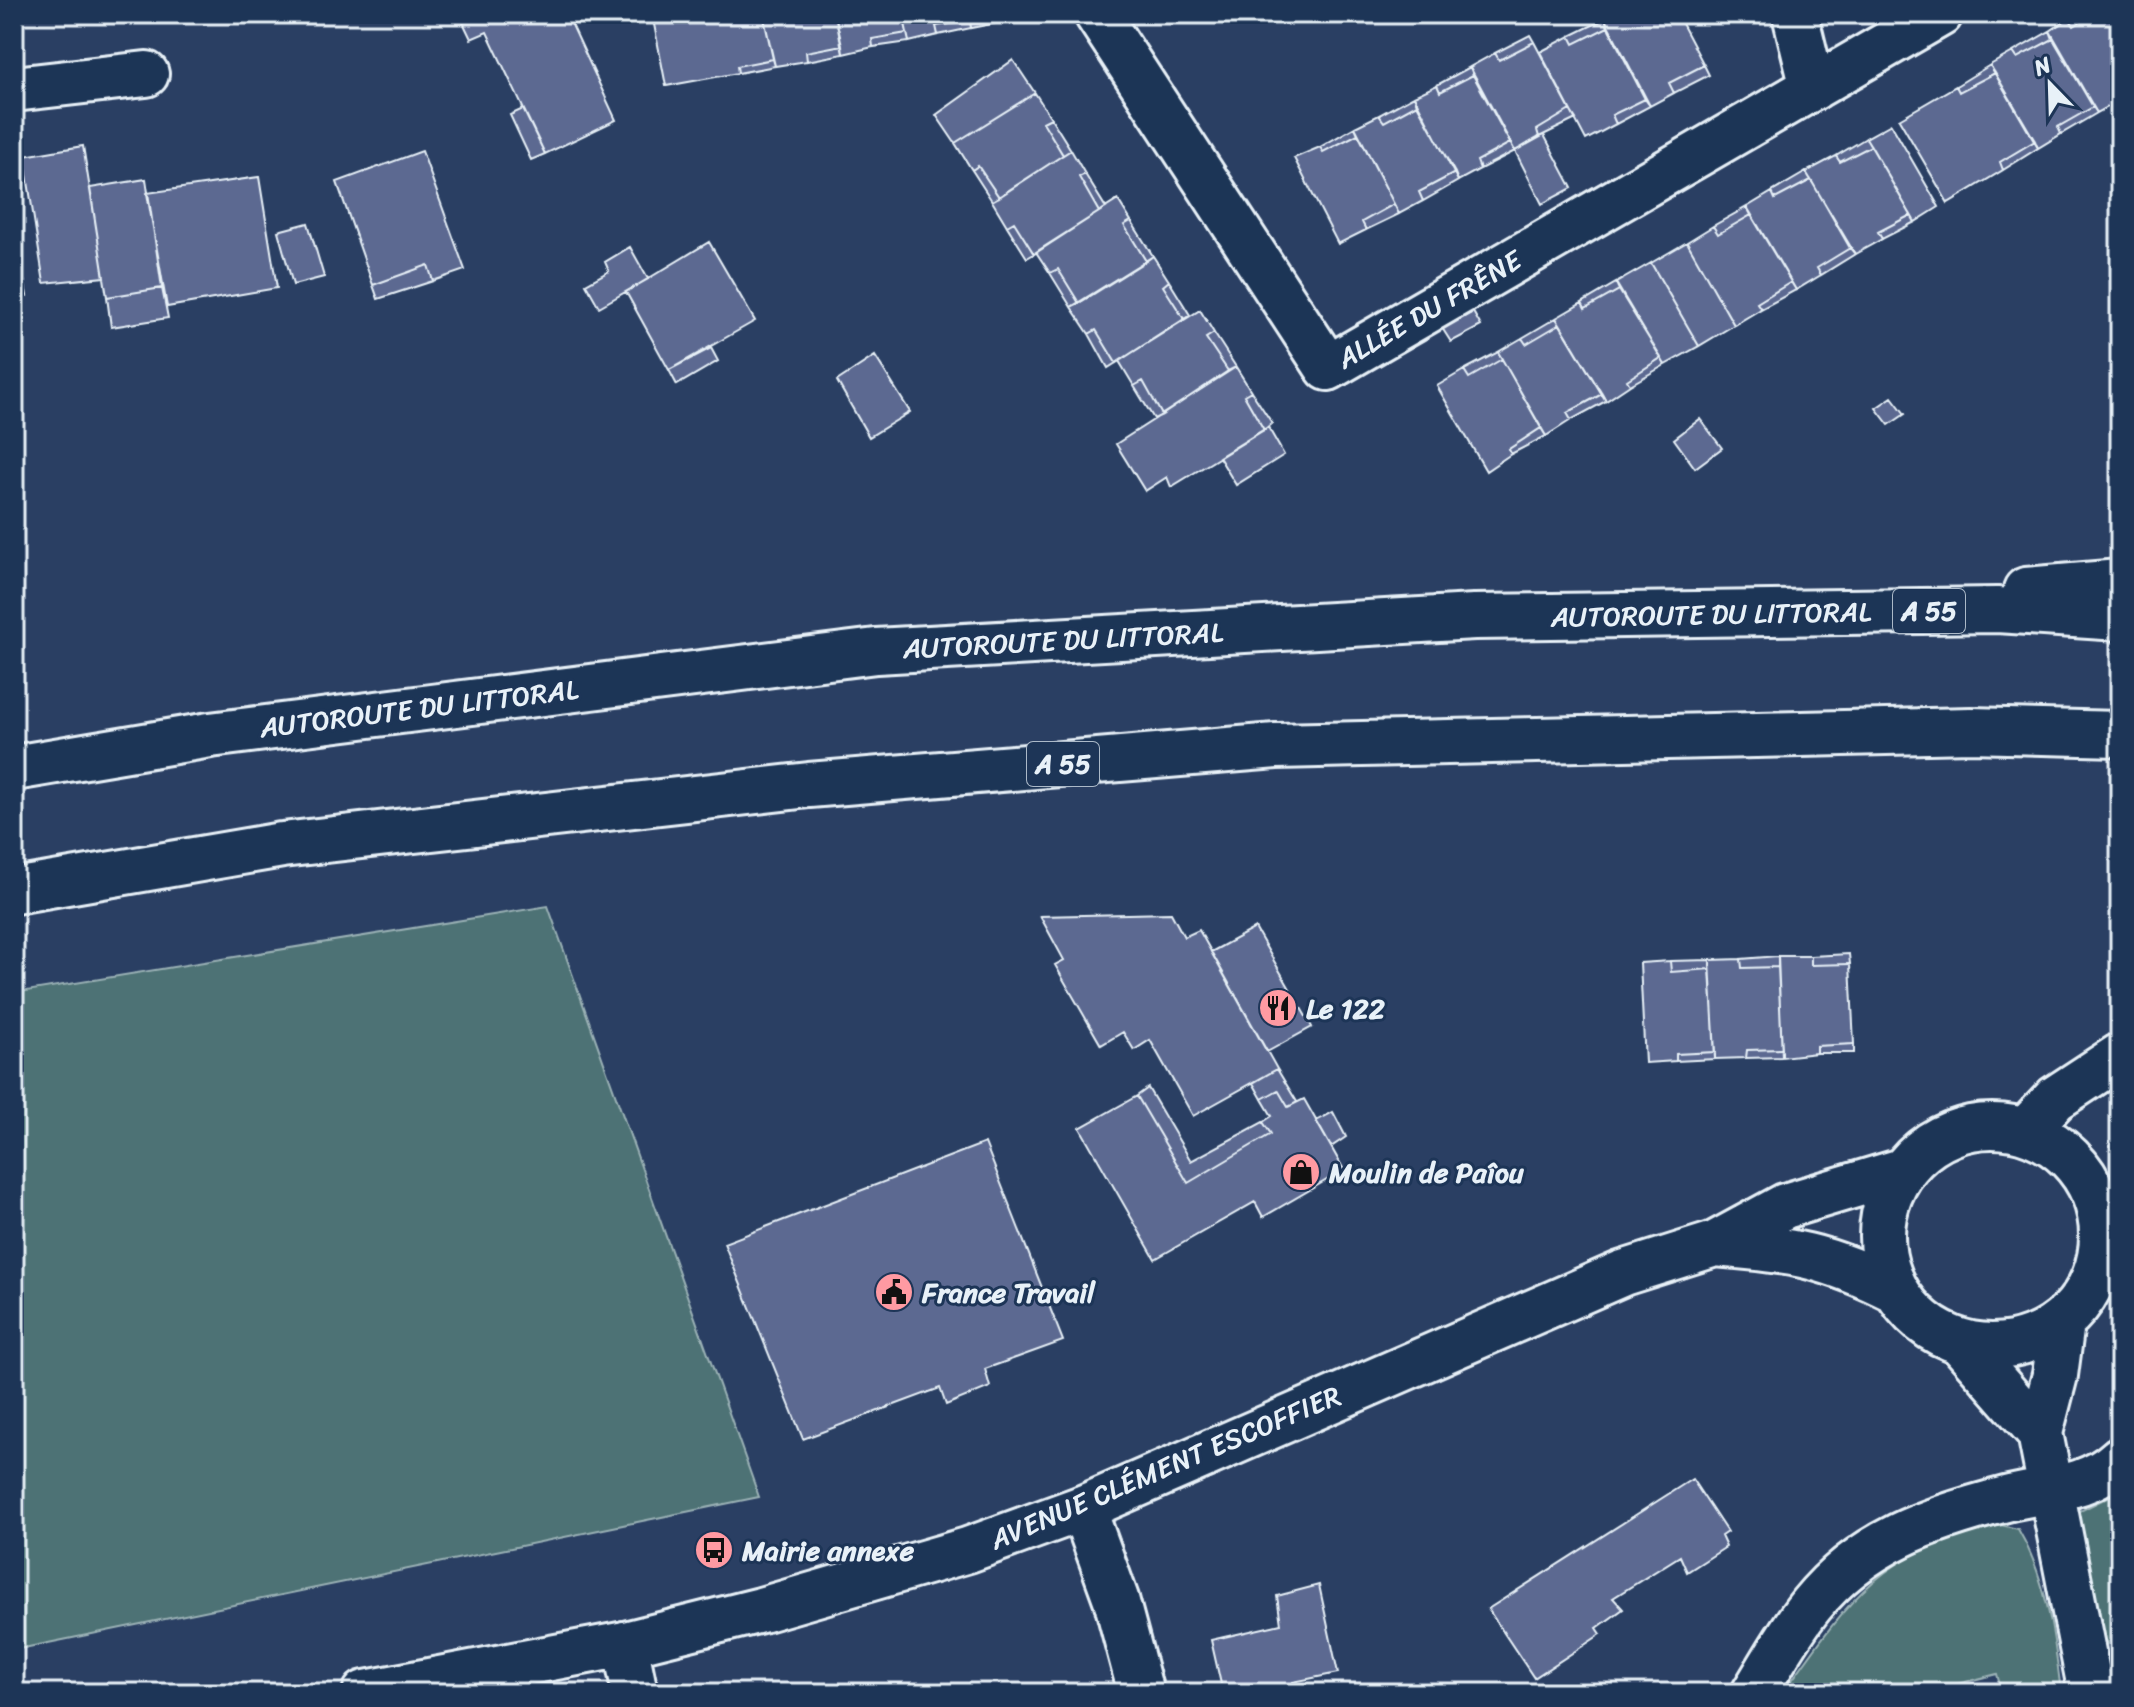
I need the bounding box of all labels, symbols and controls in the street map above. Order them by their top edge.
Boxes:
north arrow [2010,44,2090,124]
text: N [2027,45,2058,87]
street label: ALLÉE DU FRÊNE [1326,236,1533,383]
street label: AUTOROUTE DU LITTORAL [1549,587,1872,642]
road number: A 55 [1893,589,1965,633]
street label: AUTOROUTE DU LITTORAL [901,608,1224,673]
street label: AUTOROUTE DU LITTORAL [256,665,581,752]
road number: A 55 [1027,742,1099,786]
place label: Le 122 [1306,984,1385,1033]
restaurant icon: Le 122 [1257,987,1299,1029]
place label: Moulin de Paîou [1328,1148,1525,1197]
shop icon: Moulin de Paîou [1280,1151,1322,1193]
place label: France Travail [921,1268,1096,1317]
public building icon: France Travail [873,1271,915,1313]
street label: AVENUE CLÉMENT ESCOFFIER [981,1371,1348,1564]
place label: Mairie annexe [741,1526,915,1575]
bus stop icon: Mairie annexe [693,1529,735,1571]

